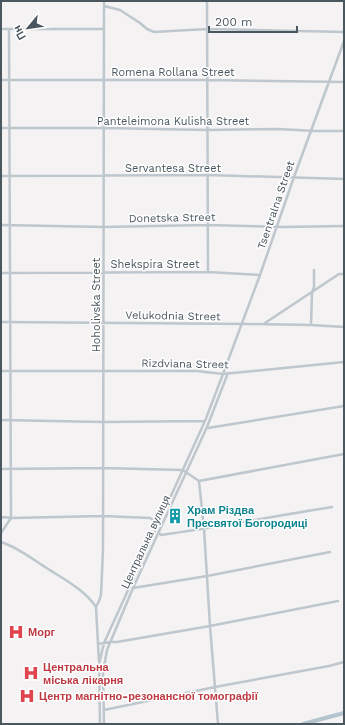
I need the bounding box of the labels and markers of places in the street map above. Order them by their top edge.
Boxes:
place label: Храм Різдва Пресвятої Богородиці [187,504,308,530]
building icon: Храм Різдва Пресвятої Богородиці [166,507,184,525]
hospital icon: Морг [7,623,25,641]
place label: Морг [28,626,56,639]
place label: Центральна міська лікарня [43,661,123,687]
hospital icon: Центральна міська лікарня [22,664,40,682]
hospital icon: Центр магнітно-резонансної томографії [18,687,36,705]
place label: Центр магнітно-резонансної томографії [39,690,259,703]

